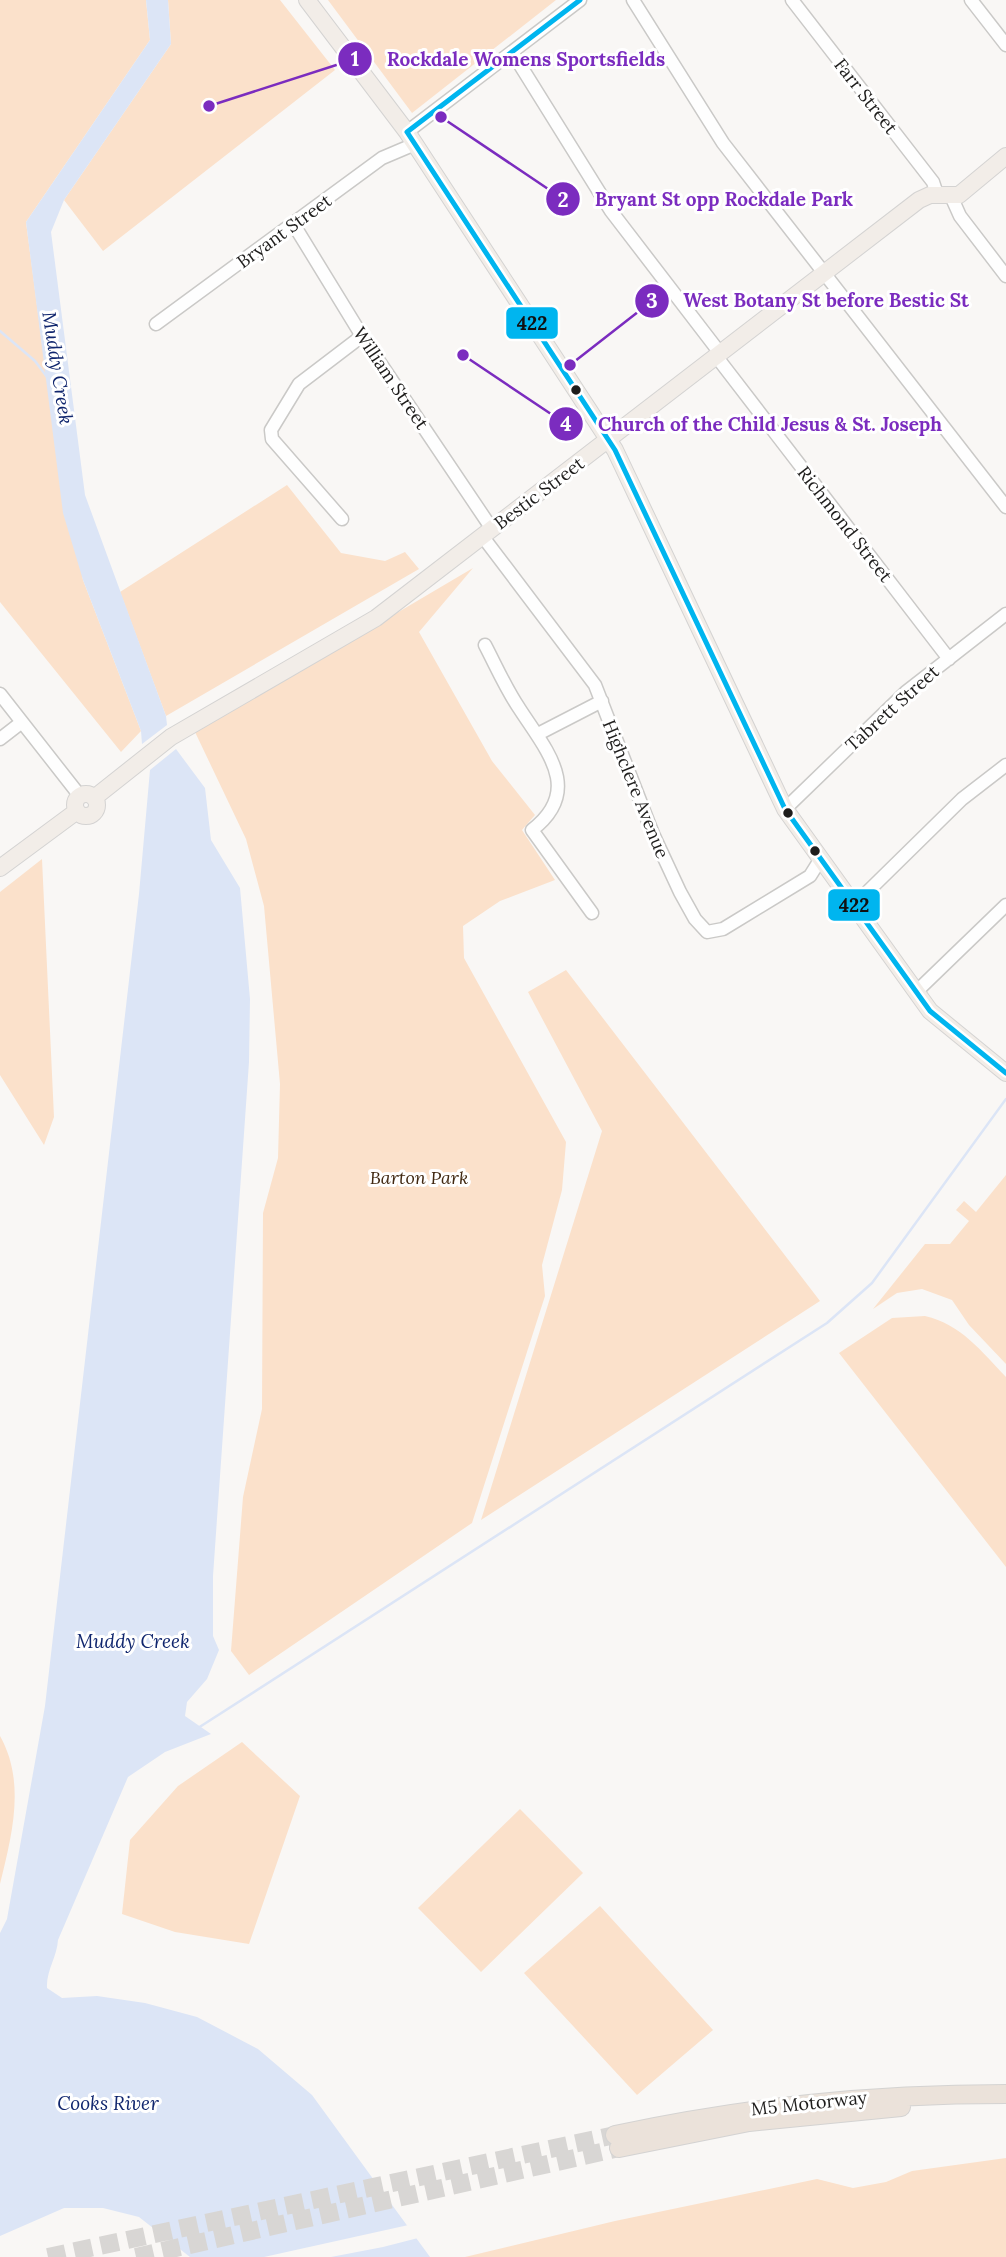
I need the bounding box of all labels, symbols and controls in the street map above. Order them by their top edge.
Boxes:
callout: Rockdale Womens Sportsfields [338,39,679,79]
text: 1 [351,45,359,72]
text: Rockdale Womens Sportsfields [387,47,665,71]
street label: Farr Street [829,54,903,138]
callout: Bryant St opp Rockdale Park [545,179,867,219]
text: 2 [557,186,569,213]
text: Bryant St opp Rockdale Park [595,187,853,211]
street label: Bryant Street [232,189,336,273]
callout: West Botany St before Bestic St [634,281,983,321]
text: 3 [646,287,658,314]
text: West Botany St before Bestic St [683,288,970,312]
line badge: 422 [505,306,559,340]
water label: Muddy Creek [37,310,79,426]
text: 422 [517,311,547,335]
street label: William Street [348,322,434,434]
unlabelled marker [569,383,583,397]
callout: Church of the Child Jesus & St. Joseph [549,404,956,444]
text: 4 [560,410,572,437]
text: Church of the Child Jesus & St. Joseph [598,412,942,436]
street label: Bestic Street [489,452,589,534]
street label: Richmond Street [793,461,897,587]
street label: Tabrett Street [840,660,944,756]
street label: Highclere Avenue [598,716,674,862]
unlabelled marker [781,806,795,820]
unlabelled marker [808,844,822,858]
line badge: 422 [827,888,881,922]
text: 422 [839,893,869,917]
park label: Barton Park [370,1166,468,1189]
water label: Muddy Creek [76,1629,190,1653]
street label: M5 Motorway [750,2085,869,2121]
water label: Cooks River [57,2091,159,2115]

